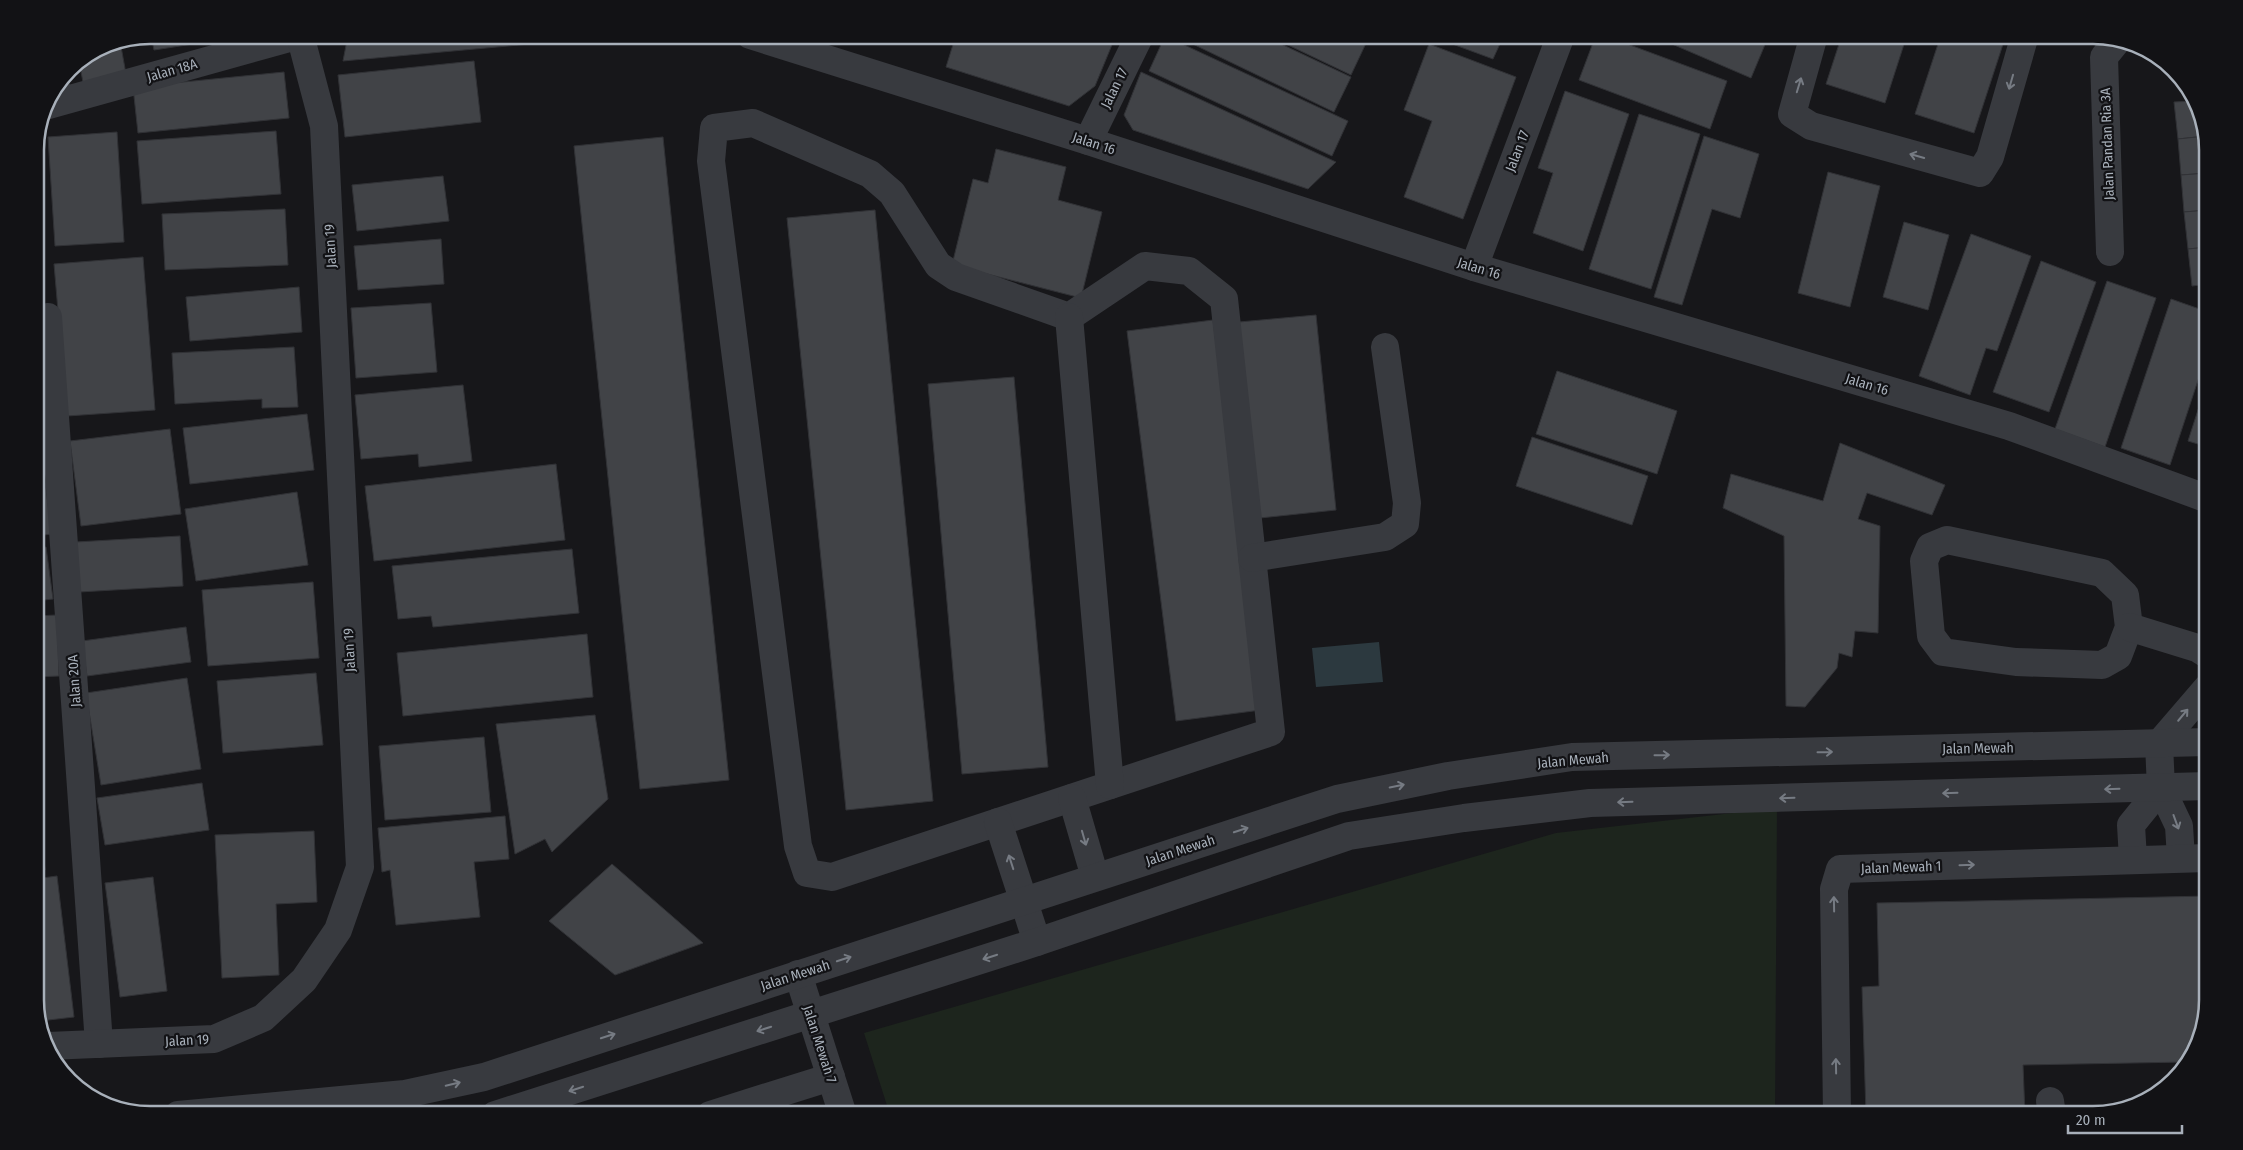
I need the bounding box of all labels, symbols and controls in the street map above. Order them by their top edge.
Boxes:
street label: Jalan 18A [145,55,200,86]
street label: Jalan 17 [1097,65,1132,111]
one-way arrow [2006,73,2016,89]
one-way arrow [1794,77,1804,93]
street label: Jalan Pandan Ria 3A [2097,87,2118,201]
street label: Jalan 17 [1502,128,1533,174]
street label: Jalan 16 [1070,129,1117,158]
one-way arrow [1909,151,1925,160]
street label: Jalan 19 [321,223,340,268]
street label: Jalan 16 [1455,254,1502,283]
street label: Jalan 16 [1843,370,1890,399]
street label: Jalan 19 [340,627,359,672]
street label: Jalan 20A [64,654,85,708]
one-way arrow [2178,709,2189,722]
street label: Jalan Mewah [1942,739,2014,758]
one-way arrow [1817,747,1833,756]
street label: Jalan Mewah [1537,749,1610,772]
one-way arrow [1654,750,1670,760]
one-way arrow [1389,781,1405,791]
one-way arrow [2104,784,2120,794]
one-way arrow [1942,789,1958,798]
one-way arrow [1779,793,1796,803]
one-way arrow [1617,798,1633,807]
one-way arrow [2172,814,2181,829]
one-way arrow [1233,825,1248,834]
one-way arrow [1079,829,1089,845]
street label: Jalan Mewah [1143,831,1217,870]
one-way arrow [1005,854,1015,870]
street label: Jalan Mewah 1 [1860,858,1942,877]
one-way arrow [1958,860,1975,870]
one-way arrow [1829,896,1839,912]
one-way arrow [983,953,999,962]
one-way arrow [836,954,852,964]
street label: Jalan Mewah [758,956,832,995]
street label: Jalan Mewah 7 [799,1003,840,1085]
one-way arrow [757,1024,773,1034]
street label: Jalan 19 [165,1031,210,1050]
one-way arrow [600,1031,616,1040]
one-way arrow [1832,1059,1841,1075]
one-way arrow [445,1078,461,1088]
one-way arrow [569,1085,585,1094]
scale bar [2068,1102,2182,1134]
text: 20 m [2076,1111,2106,1129]

